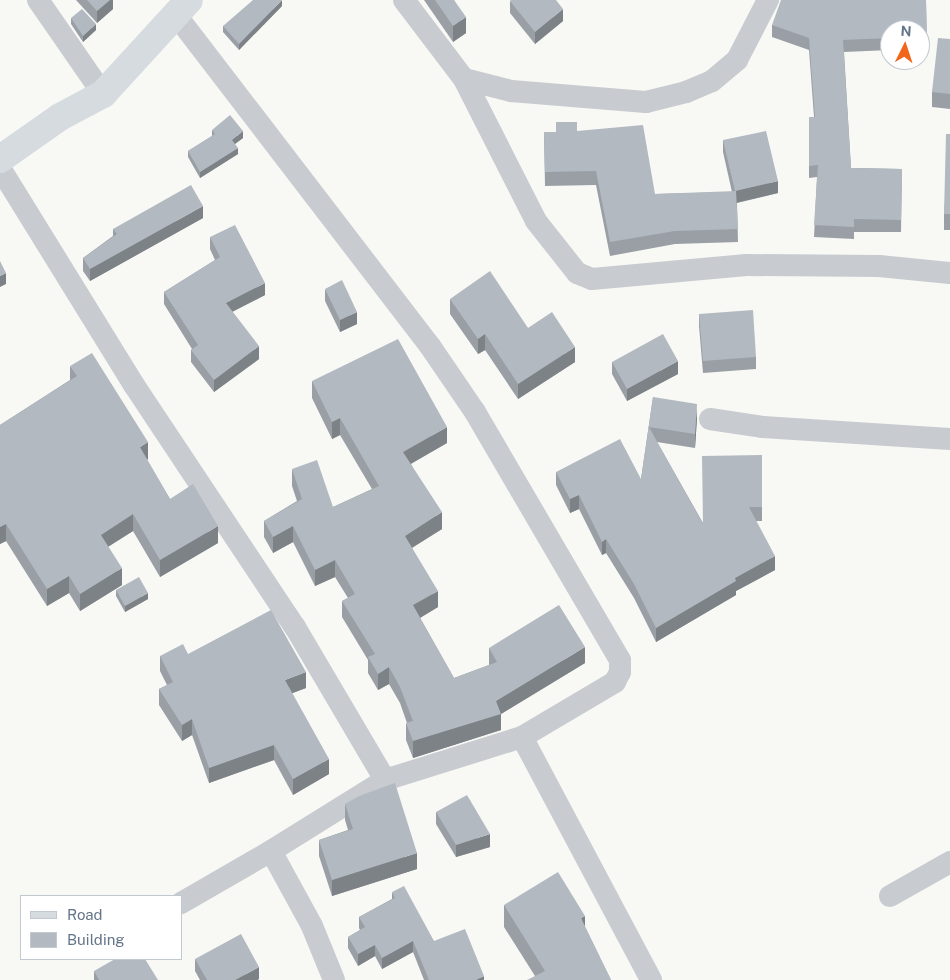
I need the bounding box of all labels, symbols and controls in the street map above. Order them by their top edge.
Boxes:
north arrow [880,20,930,70]
text: N [900,23,912,39]
legend [20,895,182,960]
text: Road [67,906,103,923]
text: Building [67,931,125,948]

